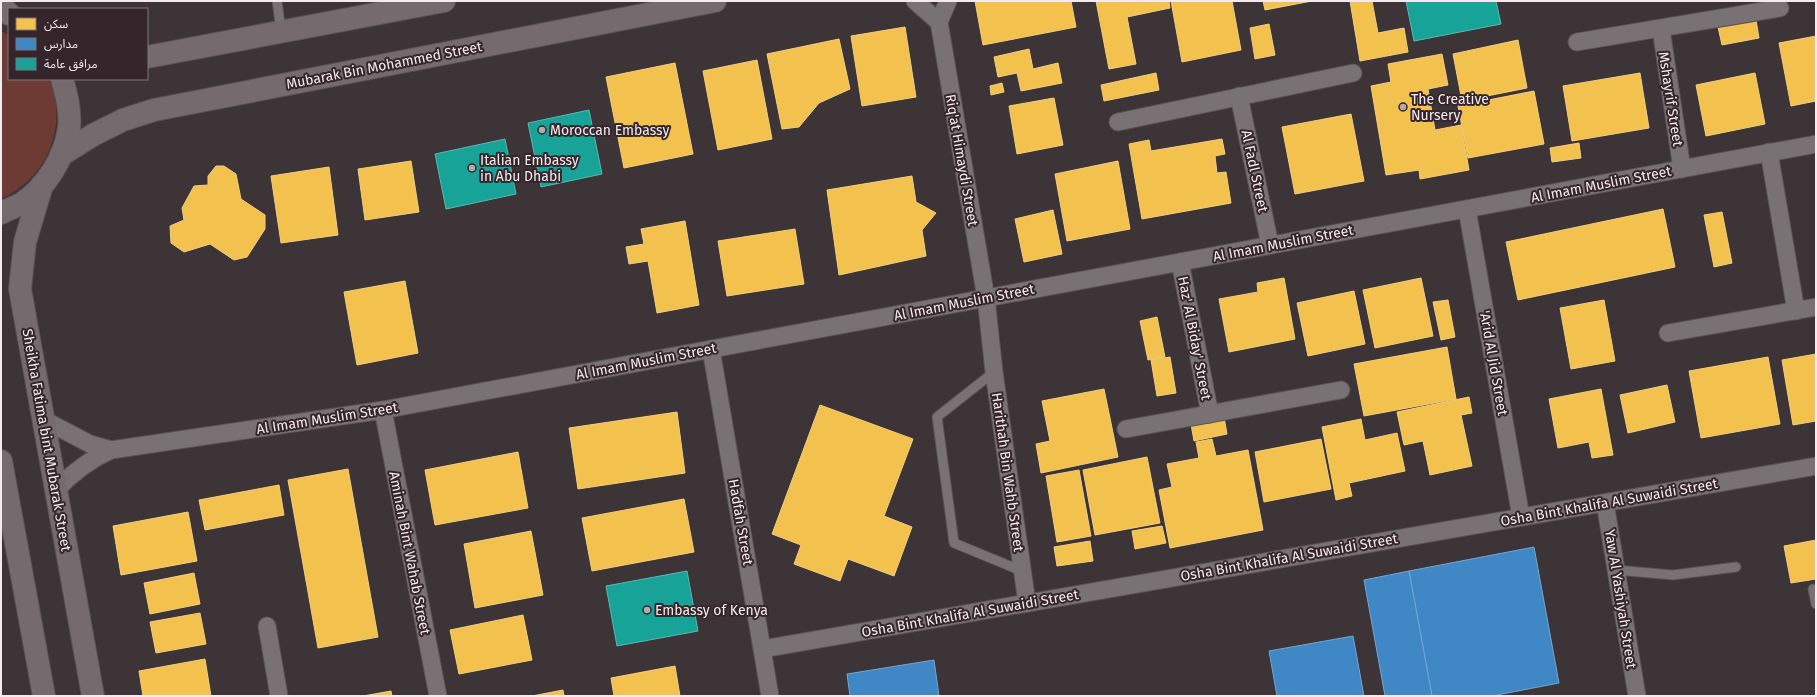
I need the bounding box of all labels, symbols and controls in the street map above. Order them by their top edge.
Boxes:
legend [8,8,148,80]
text: سكن [44,17,68,31]
text: مدارس [44,37,78,51]
street label: Mubarak Bin Mohammed Street [285,38,484,93]
street label: Mshayrif Street [1655,51,1687,149]
text: مرافق عامة [44,57,98,72]
place label: The Creative Nursery [1411,91,1489,124]
street label: Riq'at Himaydi Street [942,93,982,228]
marker: The Creative Nursery [1398,102,1408,112]
place label: Moroccan Embassy [550,122,669,139]
marker: Moroccan Embassy [537,125,547,135]
street label: Al Fadl Street [1238,128,1272,215]
place label: Italian Embassy in Abu Dhabi [480,152,579,185]
street label: Al Imam Muslim Street [1529,162,1674,206]
marker: Italian Embassy in Abu Dhabi [467,163,477,173]
street label: Al Imam Muslim Street [1211,221,1356,265]
street label: Haz' Al Biday' Street [1174,275,1215,402]
street label: Al Imam Muslim Street [892,280,1037,324]
street label: 'Arid Al Jid Street [1476,309,1511,418]
street label: Sheikha Fatima bint Mubarak Street [19,328,75,554]
street label: Al Imam Muslim Street [574,339,719,383]
street label: Harithah Bin Wahb Street [988,391,1027,554]
street label: Al Imam Muslim Street [255,399,400,438]
street label: Aminah Bint Wahab Street [385,470,434,637]
street label: Osha Bint Khalifa Al Suwaidi Street [1499,475,1720,530]
street label: Hadfah Street [725,478,757,568]
street label: Yaw Al Yashiyah Street [1601,528,1640,671]
street label: Osha Bint Khalifa Al Suwaidi Street [1179,530,1400,585]
street label: Osha Bint Khalifa Al Suwaidi Street [860,586,1081,641]
place label: Embassy of Kenya [655,602,768,619]
marker: Embassy of Kenya [642,605,652,615]

